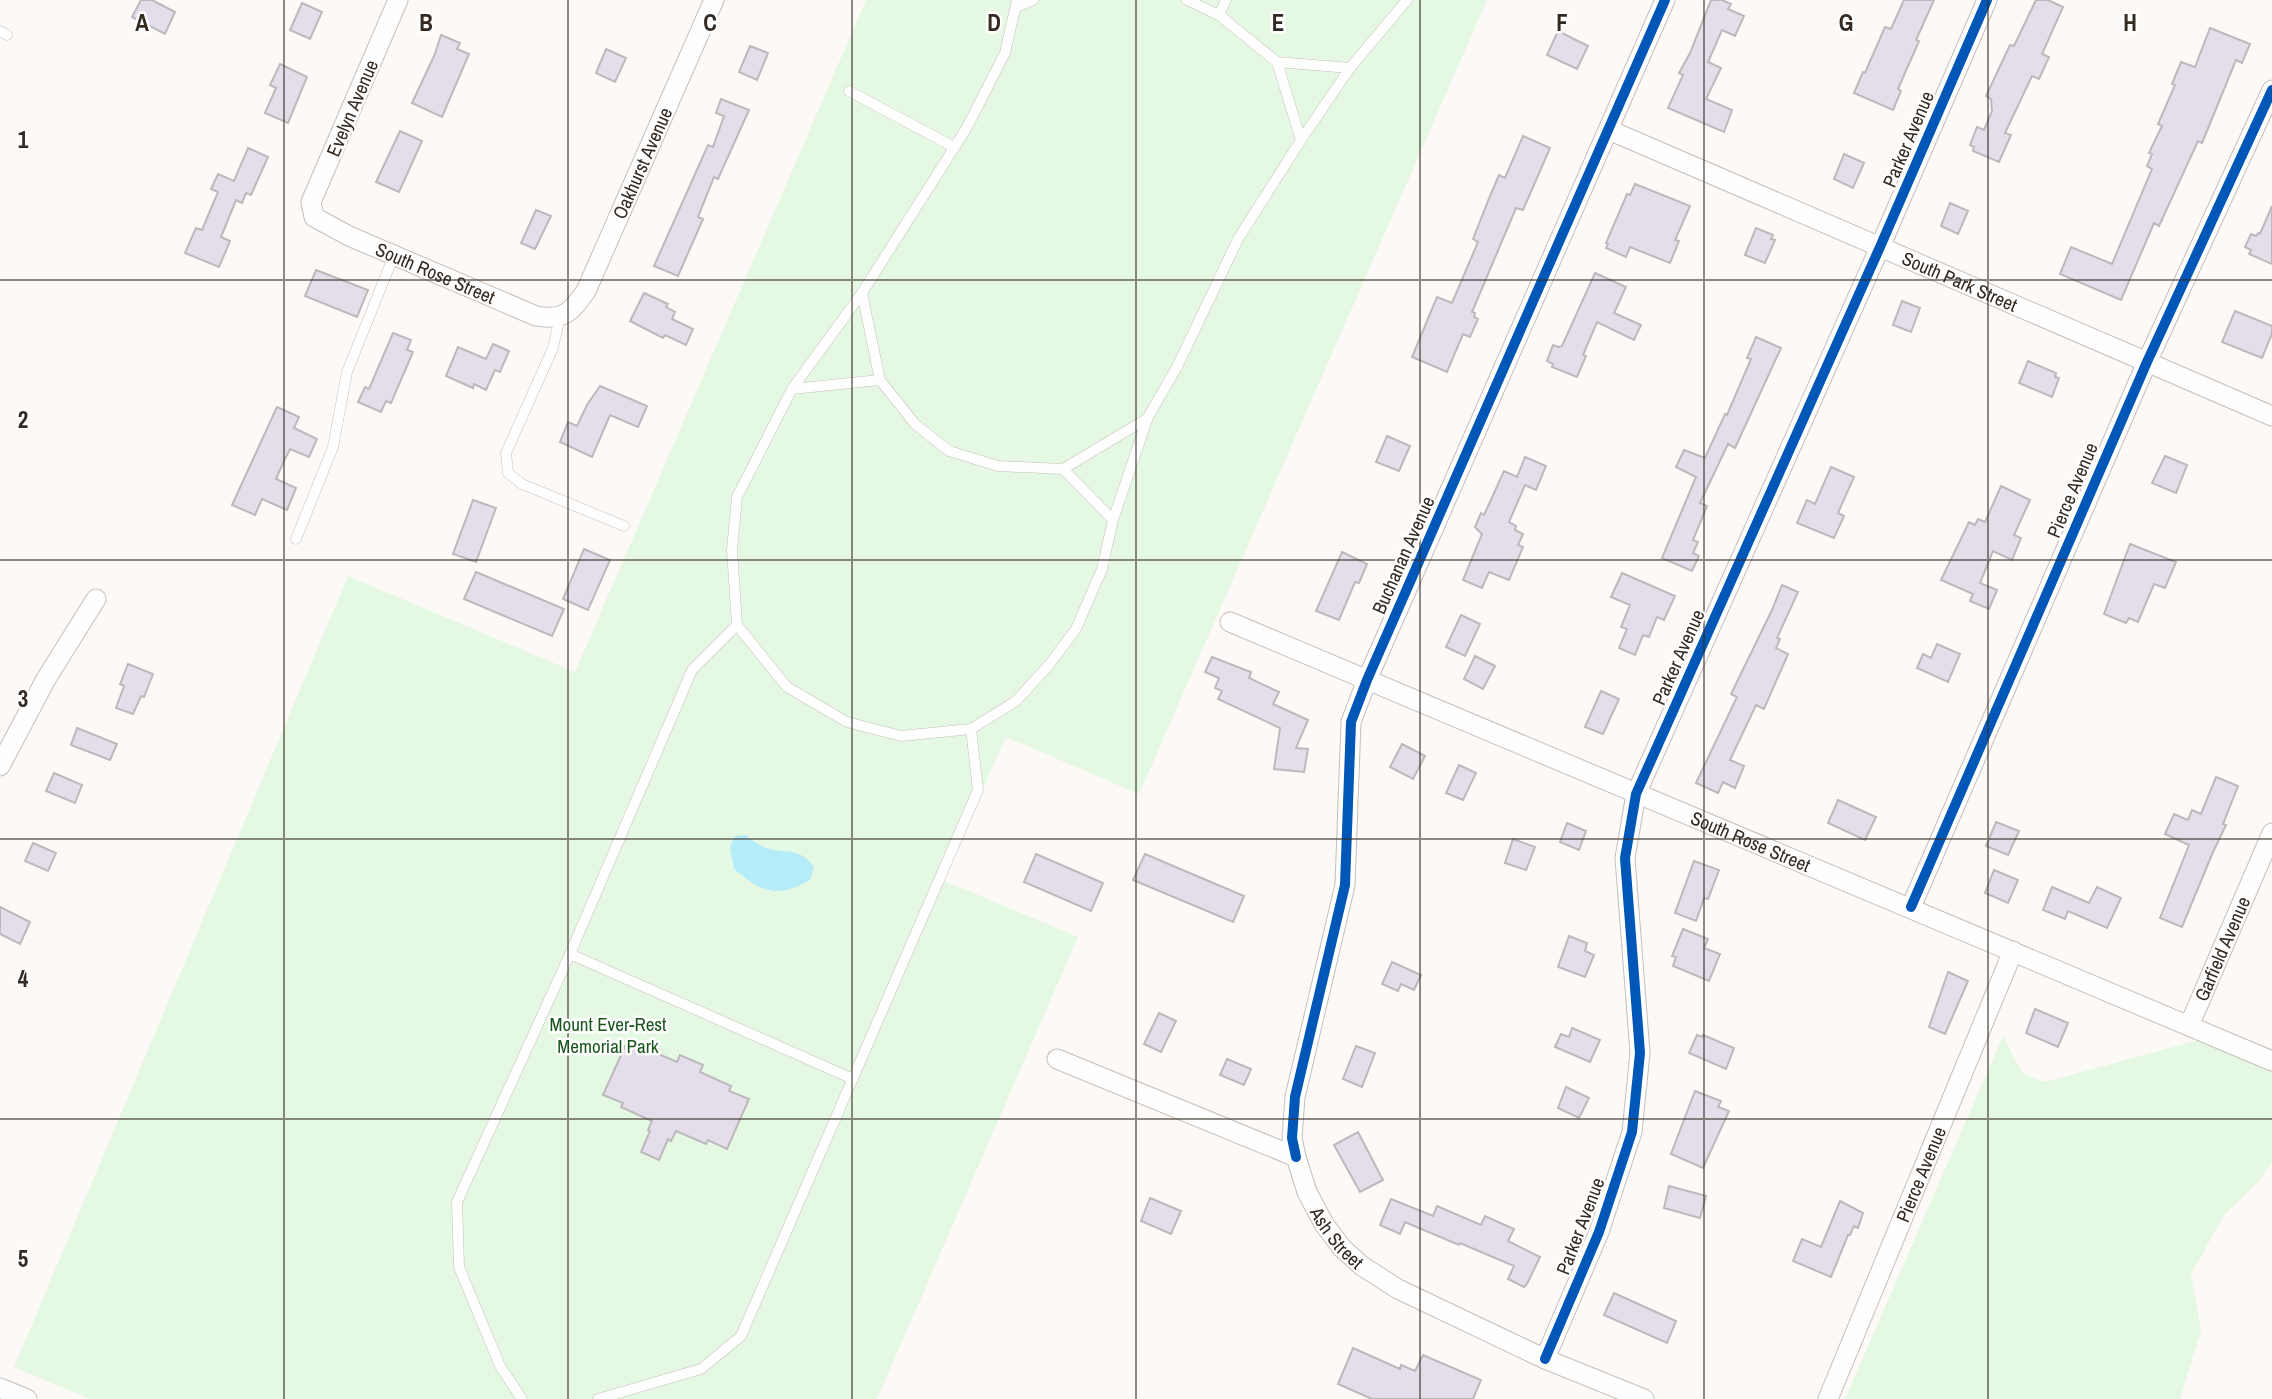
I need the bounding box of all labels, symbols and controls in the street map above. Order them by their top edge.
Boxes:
text: A [135,7,149,38]
text: B [419,7,433,38]
text: C [703,7,717,38]
text: D [987,7,1001,38]
text: E [1272,7,1284,38]
text: F [1556,7,1568,38]
text: G [1839,7,1853,38]
text: H [2123,7,2137,38]
street label: Evelyn Avenue [320,56,384,160]
street label: Parker Avenue [1876,87,1940,191]
street label: Oakhurst Avenue [606,103,678,223]
text: 1 [18,124,29,155]
street label: South Rose Street [372,236,500,310]
street label: South Park Street [1898,245,2022,318]
text: 2 [18,404,28,435]
street label: Pierce Avenue [2040,438,2104,542]
street label: Buchanan Avenue [1365,492,1441,618]
street label: Parker Avenue [1645,605,1711,709]
text: 3 [18,683,28,714]
street label: South Rose Street [1687,805,1815,878]
street label: Garfield Avenue [2188,892,2256,1005]
text: 4 [18,963,29,994]
park label: Mount Ever-Rest Memorial Park [550,1011,667,1059]
street label: Pierce Avenue [1889,1123,1952,1226]
street label: Parker Avenue [1550,1174,1610,1278]
street label: Ash Street [1304,1201,1370,1275]
text: 5 [18,1243,28,1274]

